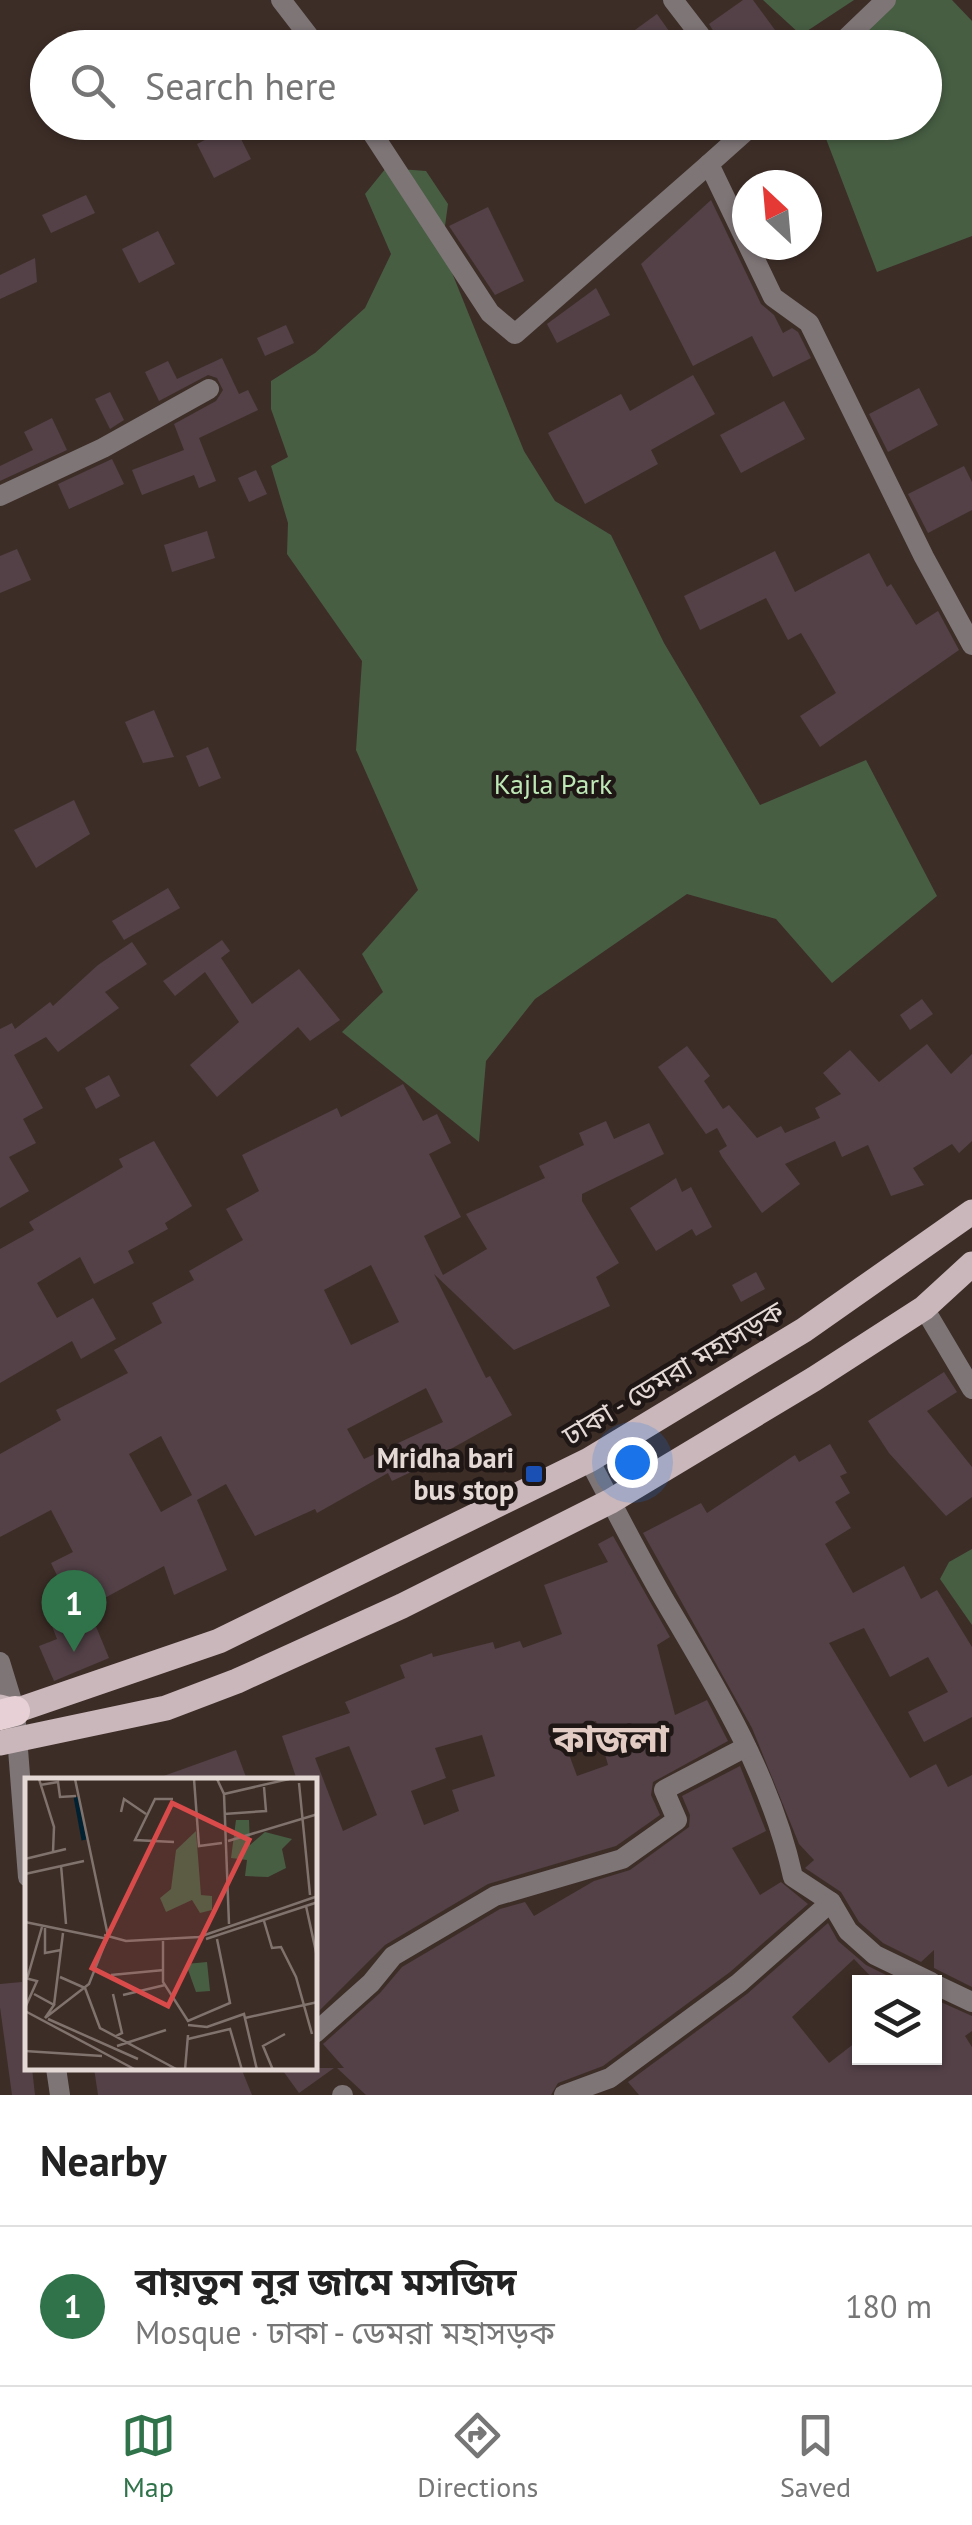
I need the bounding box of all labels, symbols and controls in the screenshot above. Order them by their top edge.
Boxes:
search box [30,30,942,140]
icon: search [65,58,120,113]
text: Search here [145,61,337,110]
north arrow [732,170,822,260]
park label: Kajla Park [494,765,613,802]
street label: ঢাকা - ডেমরা মহাসড়ক [554,1292,790,1454]
your location [607,1437,658,1488]
place label: Mridha bari bus stop [377,1439,514,1508]
marker: Mridha bari bus stop [523,1463,545,1485]
pin: 1 [42,1570,106,1652]
district label: কাজলা [552,1713,670,1762]
inset map [25,1778,318,2070]
map controls [852,1975,942,2065]
button: layers [852,1975,942,2065]
text: Nearby [40,2133,167,2188]
text: বায়তুন নূর জামে মসজিদ [135,2256,516,2305]
text: 1 [63,2285,82,2327]
text: 180 m [845,2285,932,2327]
text: Mosque · ঢাকা - ডেমরা মহাসড়ক [135,2311,555,2353]
tab: Map [121,2408,176,2505]
tab: Directions [417,2408,538,2505]
tab: Saved [780,2408,851,2505]

